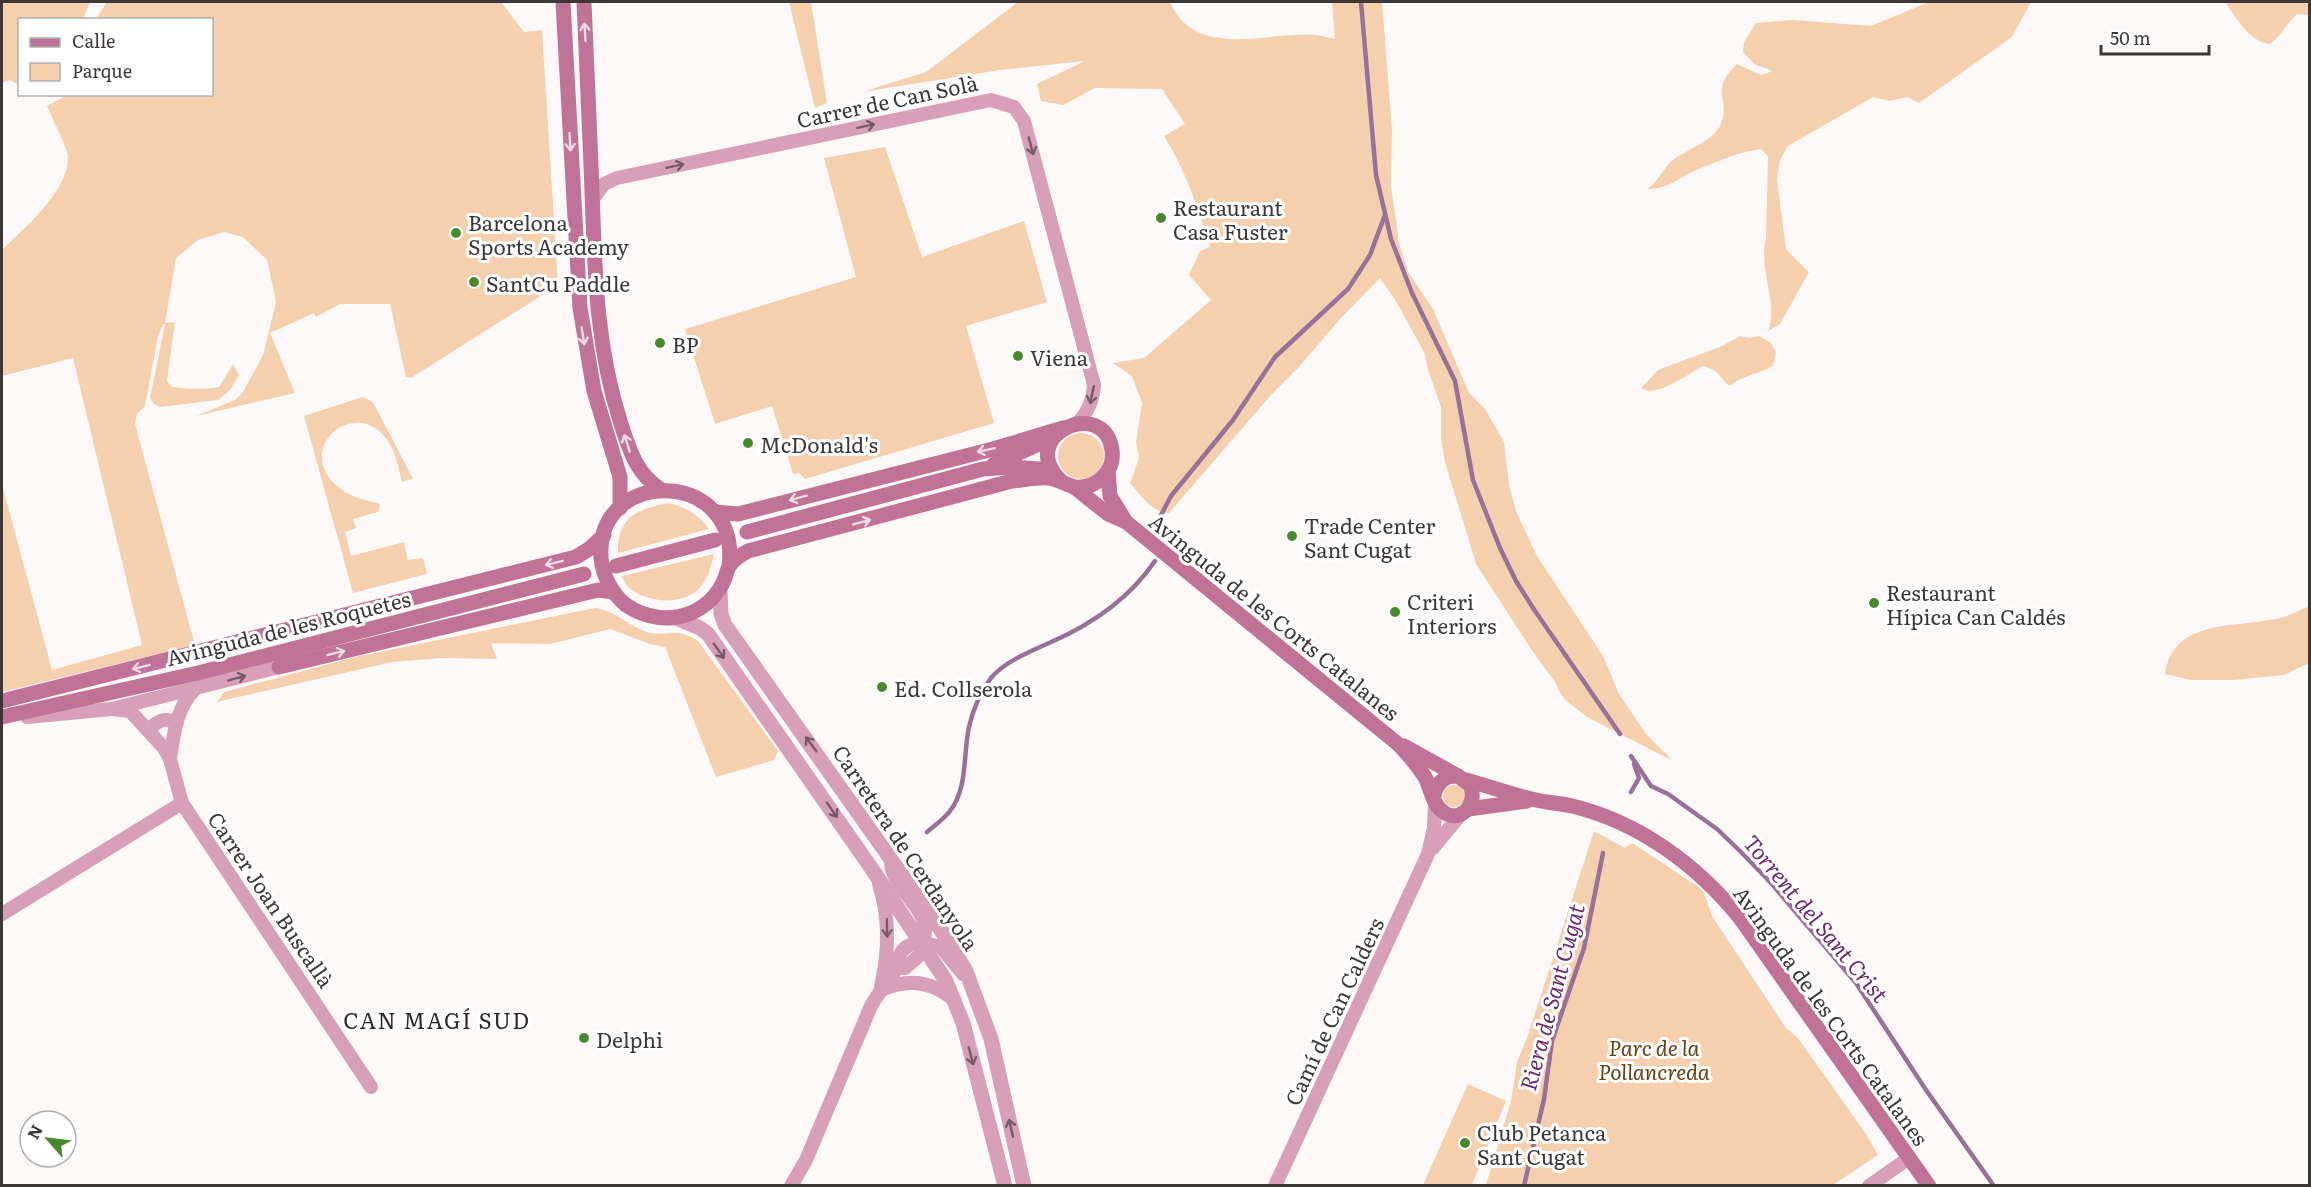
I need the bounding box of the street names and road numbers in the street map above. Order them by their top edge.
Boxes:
street label: Carrer de Can Solà [794,66,981,134]
street label: Avinguda de les Corts Catalanes [1143,505,1407,727]
street label: Avinguda de les Roquetes [163,582,413,672]
street label: Carretera de Cerdanyola [827,738,988,956]
street label: Carrer Joan Buscallà [201,805,343,994]
street label: Avinguda de les Corts Catalanes [1727,879,1937,1151]
street label: Camí de Can Calders [1276,912,1390,1110]

